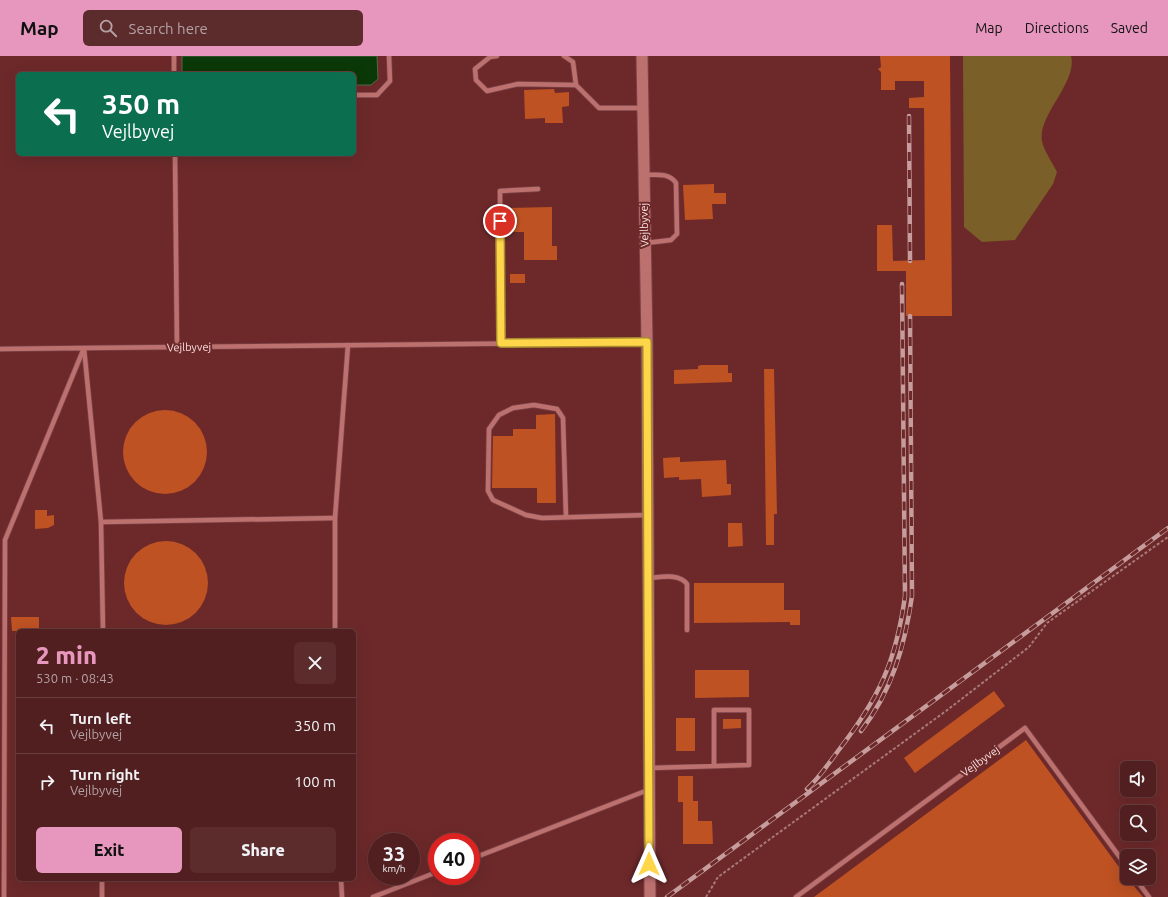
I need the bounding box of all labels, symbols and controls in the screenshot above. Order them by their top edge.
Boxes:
search box [83,10,363,46]
text: Map [20,17,59,39]
icon: search [97,17,119,39]
text: Search here [129,20,208,37]
text: Map [975,20,1003,36]
text: Directions [1025,20,1089,36]
text: Saved [1111,20,1148,36]
icon: left [36,88,88,140]
text: 350 m [102,88,180,119]
text: Vejlbyvej [102,121,174,141]
street label: Vejlbyvej [638,203,650,247]
pin [483,204,517,238]
icon: arrive [489,210,511,232]
street label: Vejlbyvej [167,341,211,353]
text: 2 min [36,642,97,669]
button: close [294,642,336,684]
text: 530 m · 08:43 [36,671,114,685]
text: Turn left [70,710,131,727]
icon: left [36,715,58,737]
text: 350 m [294,717,336,734]
text: Vejlbyvej [70,727,122,741]
street label: Vejlbyvej [959,743,1001,779]
map controls [1120,761,1156,885]
button: sound [1120,761,1156,797]
text: Turn right [70,766,140,783]
icon: right [36,771,58,793]
text: 100 m [294,773,336,790]
text: Vejlbyvej [70,783,122,797]
button: search [1120,805,1156,841]
button: Exit [36,827,182,873]
button: Share [190,827,336,873]
speed limit sign: 40 [428,833,480,885]
text: 33 [383,842,405,865]
position arrow [628,843,670,885]
button: layers [1120,849,1156,885]
text: km/h [382,863,406,874]

